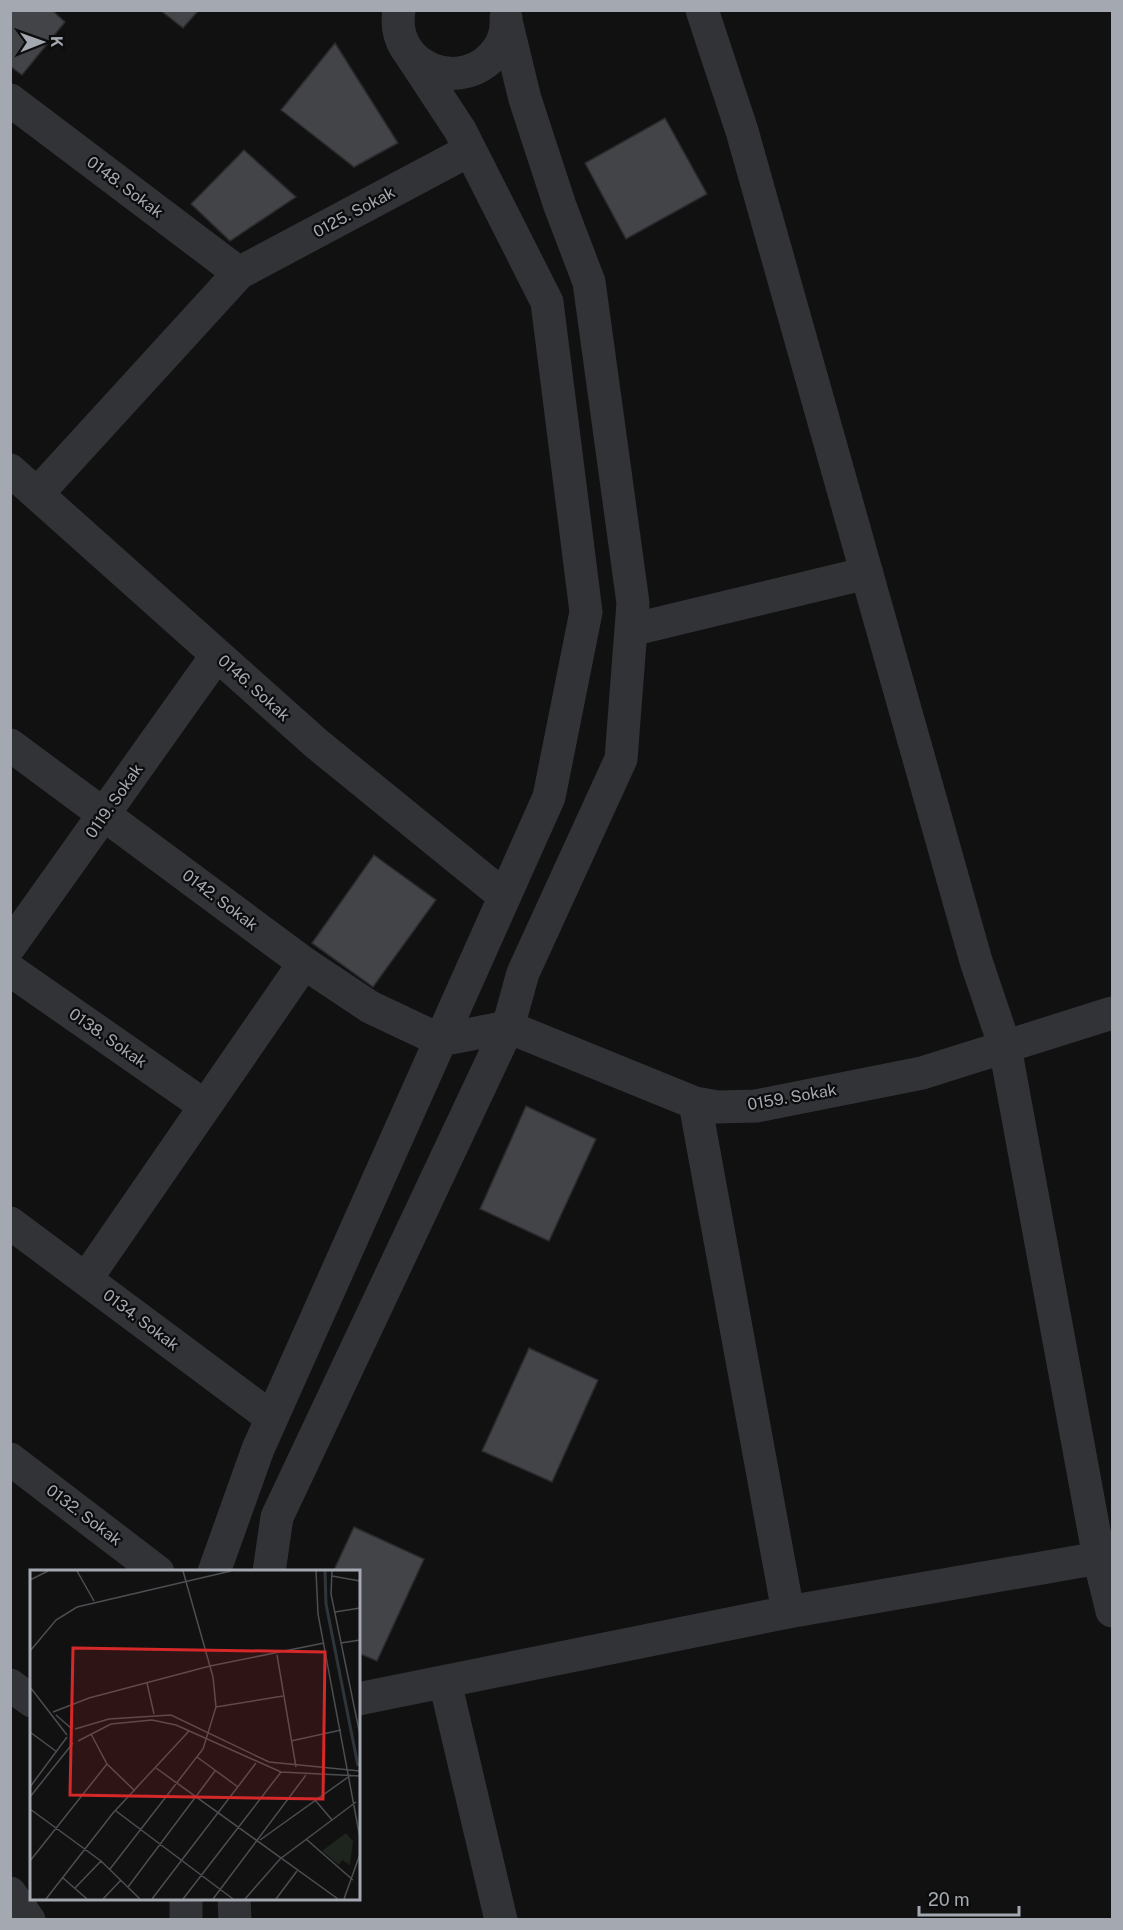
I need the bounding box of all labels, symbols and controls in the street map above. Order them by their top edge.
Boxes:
north arrow [12,12,72,72]
text: K [47,36,66,48]
street label: 0148. Sokak [83,152,167,222]
street label: 0125. Sokak [310,183,398,241]
street label: 0146. Sokak [214,651,294,725]
street label: 0119. Sokak [81,760,147,842]
street label: 0142. Sokak [178,865,262,935]
street label: 0138. Sokak [66,1004,150,1072]
street label: 0159. Sokak [746,1080,838,1114]
street label: 0134. Sokak [99,1285,183,1355]
street label: 0132. Sokak [42,1480,126,1550]
inset map [30,1570,360,1900]
scale bar [919,1879,1020,1917]
text: 20 m [928,1889,970,1910]

